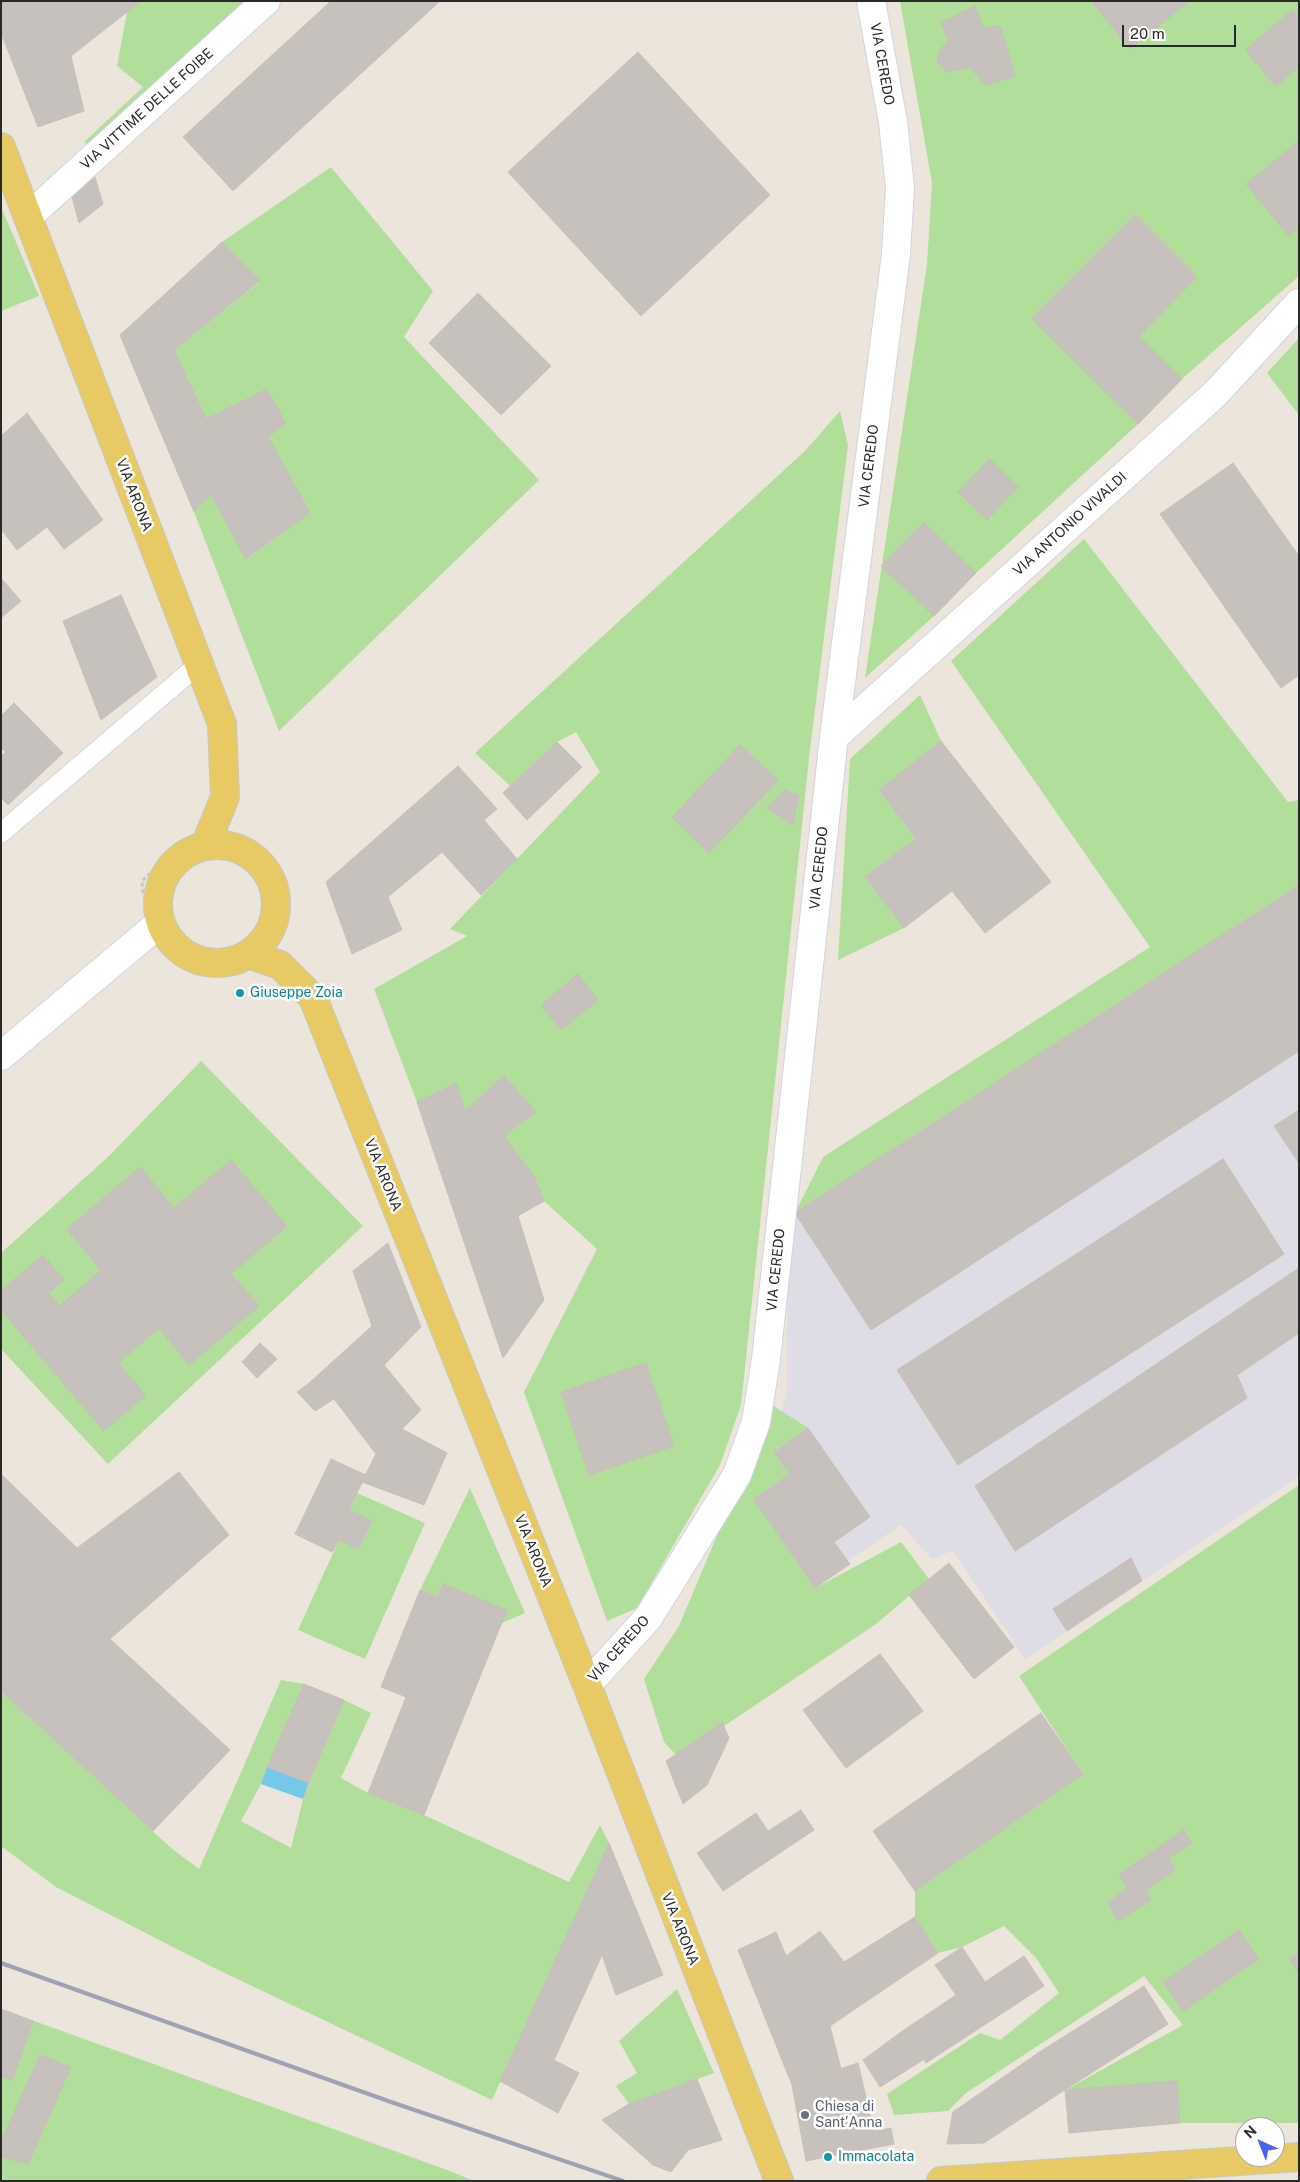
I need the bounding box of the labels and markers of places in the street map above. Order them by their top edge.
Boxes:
place label: Giuseppe Zoia [250,985,343,1001]
marker: Giuseppe Zoia [234,987,246,999]
place label: Chiesa di Sant'Anna [815,2099,882,2132]
marker: Chiesa di Sant'Anna [799,2109,811,2121]
place label: Immacolata [838,2149,914,2165]
marker: Immacolata [822,2151,834,2163]

